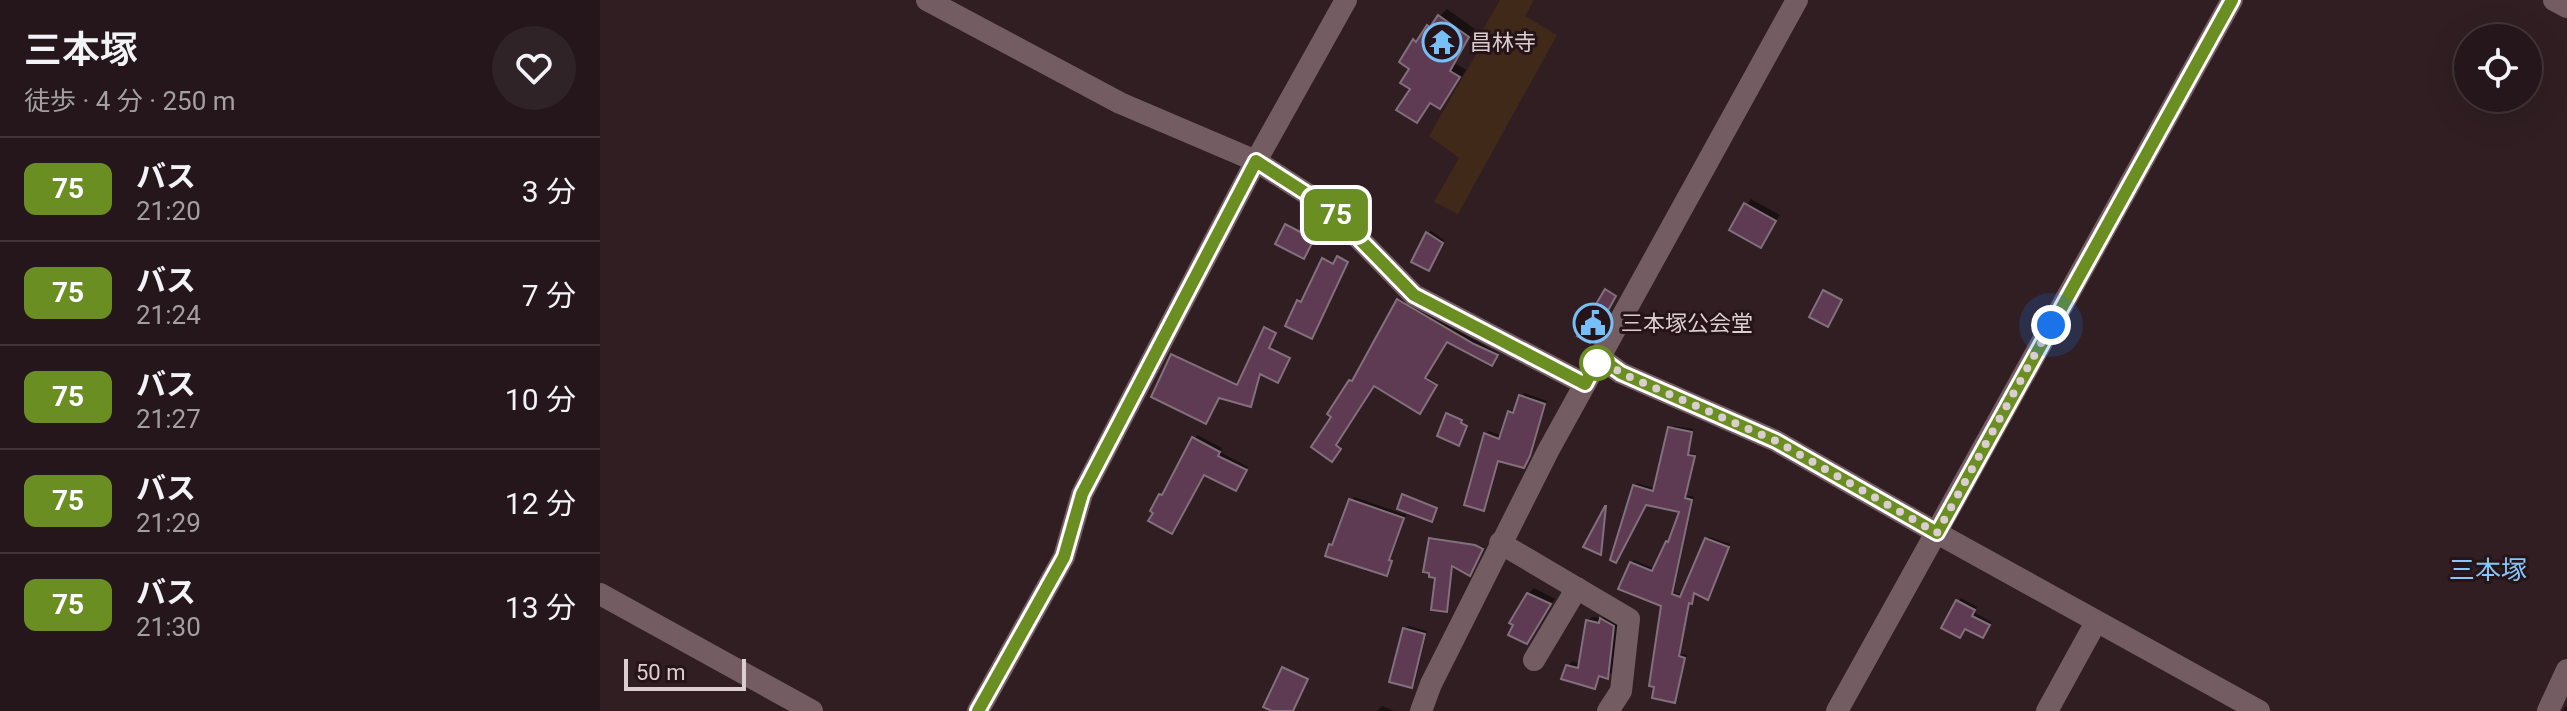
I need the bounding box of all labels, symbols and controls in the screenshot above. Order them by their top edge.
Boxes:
temple icon: 昌林寺 [1421,21,1463,63]
map controls [2454,24,2542,112]
button: locate [2454,24,2542,112]
button: heart [492,26,576,110]
text: 三本塚 [24,28,138,72]
place label: 昌林寺 [1470,30,1536,55]
text: 徒歩 · 4 分 · 250 m [24,86,236,116]
text: バス [136,159,196,194]
text: 75 [52,172,84,205]
text: 3 分 [522,174,576,209]
line badge: 75 [1300,189,1372,241]
text: 21:20 [136,196,201,226]
text: 75 [1320,198,1352,231]
text: バス [136,263,196,298]
text: 75 [52,276,84,309]
text: 7 分 [522,278,576,313]
text: 21:24 [136,300,201,330]
public building icon: 三本塚公会堂 [1572,302,1614,344]
your location [2031,305,2071,345]
place label: 三本塚公会堂 [1621,311,1753,336]
unlabelled marker [1580,346,1614,380]
text: バス [136,367,196,402]
text: 75 [52,380,84,413]
text: 10 分 [505,382,576,417]
text: 21:27 [136,404,201,434]
text: バス [136,471,196,506]
text: 75 [52,484,84,517]
text: 12 分 [505,486,576,521]
text: 21:29 [136,508,201,538]
district label: 三本塚 [2449,555,2527,585]
text: バス [136,575,196,610]
text: 75 [52,588,84,621]
text: 13 分 [505,590,576,625]
text: 21:30 [136,612,201,642]
scale bar [624,655,746,691]
text: 50 m [636,660,685,685]

